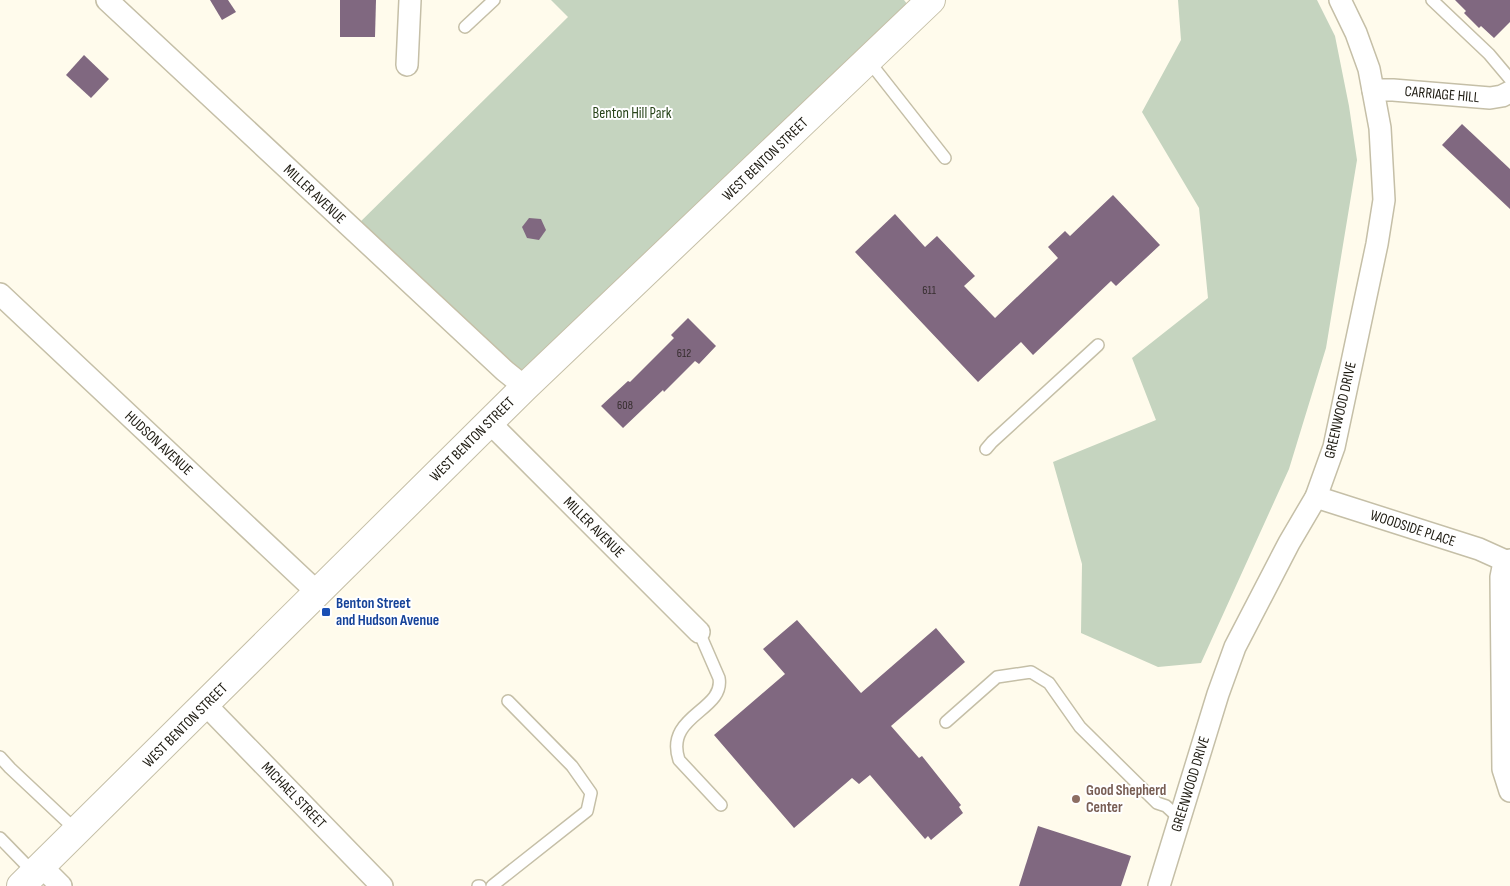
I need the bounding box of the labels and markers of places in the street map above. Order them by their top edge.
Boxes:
place label: Benton Street and Hudson Avenue [336,594,439,630]
marker: Benton Street and Hudson Avenue [320,606,332,618]
place label: Good Shepherd Center [1086,781,1166,817]
marker: Good Shepherd Center [1070,793,1082,805]

